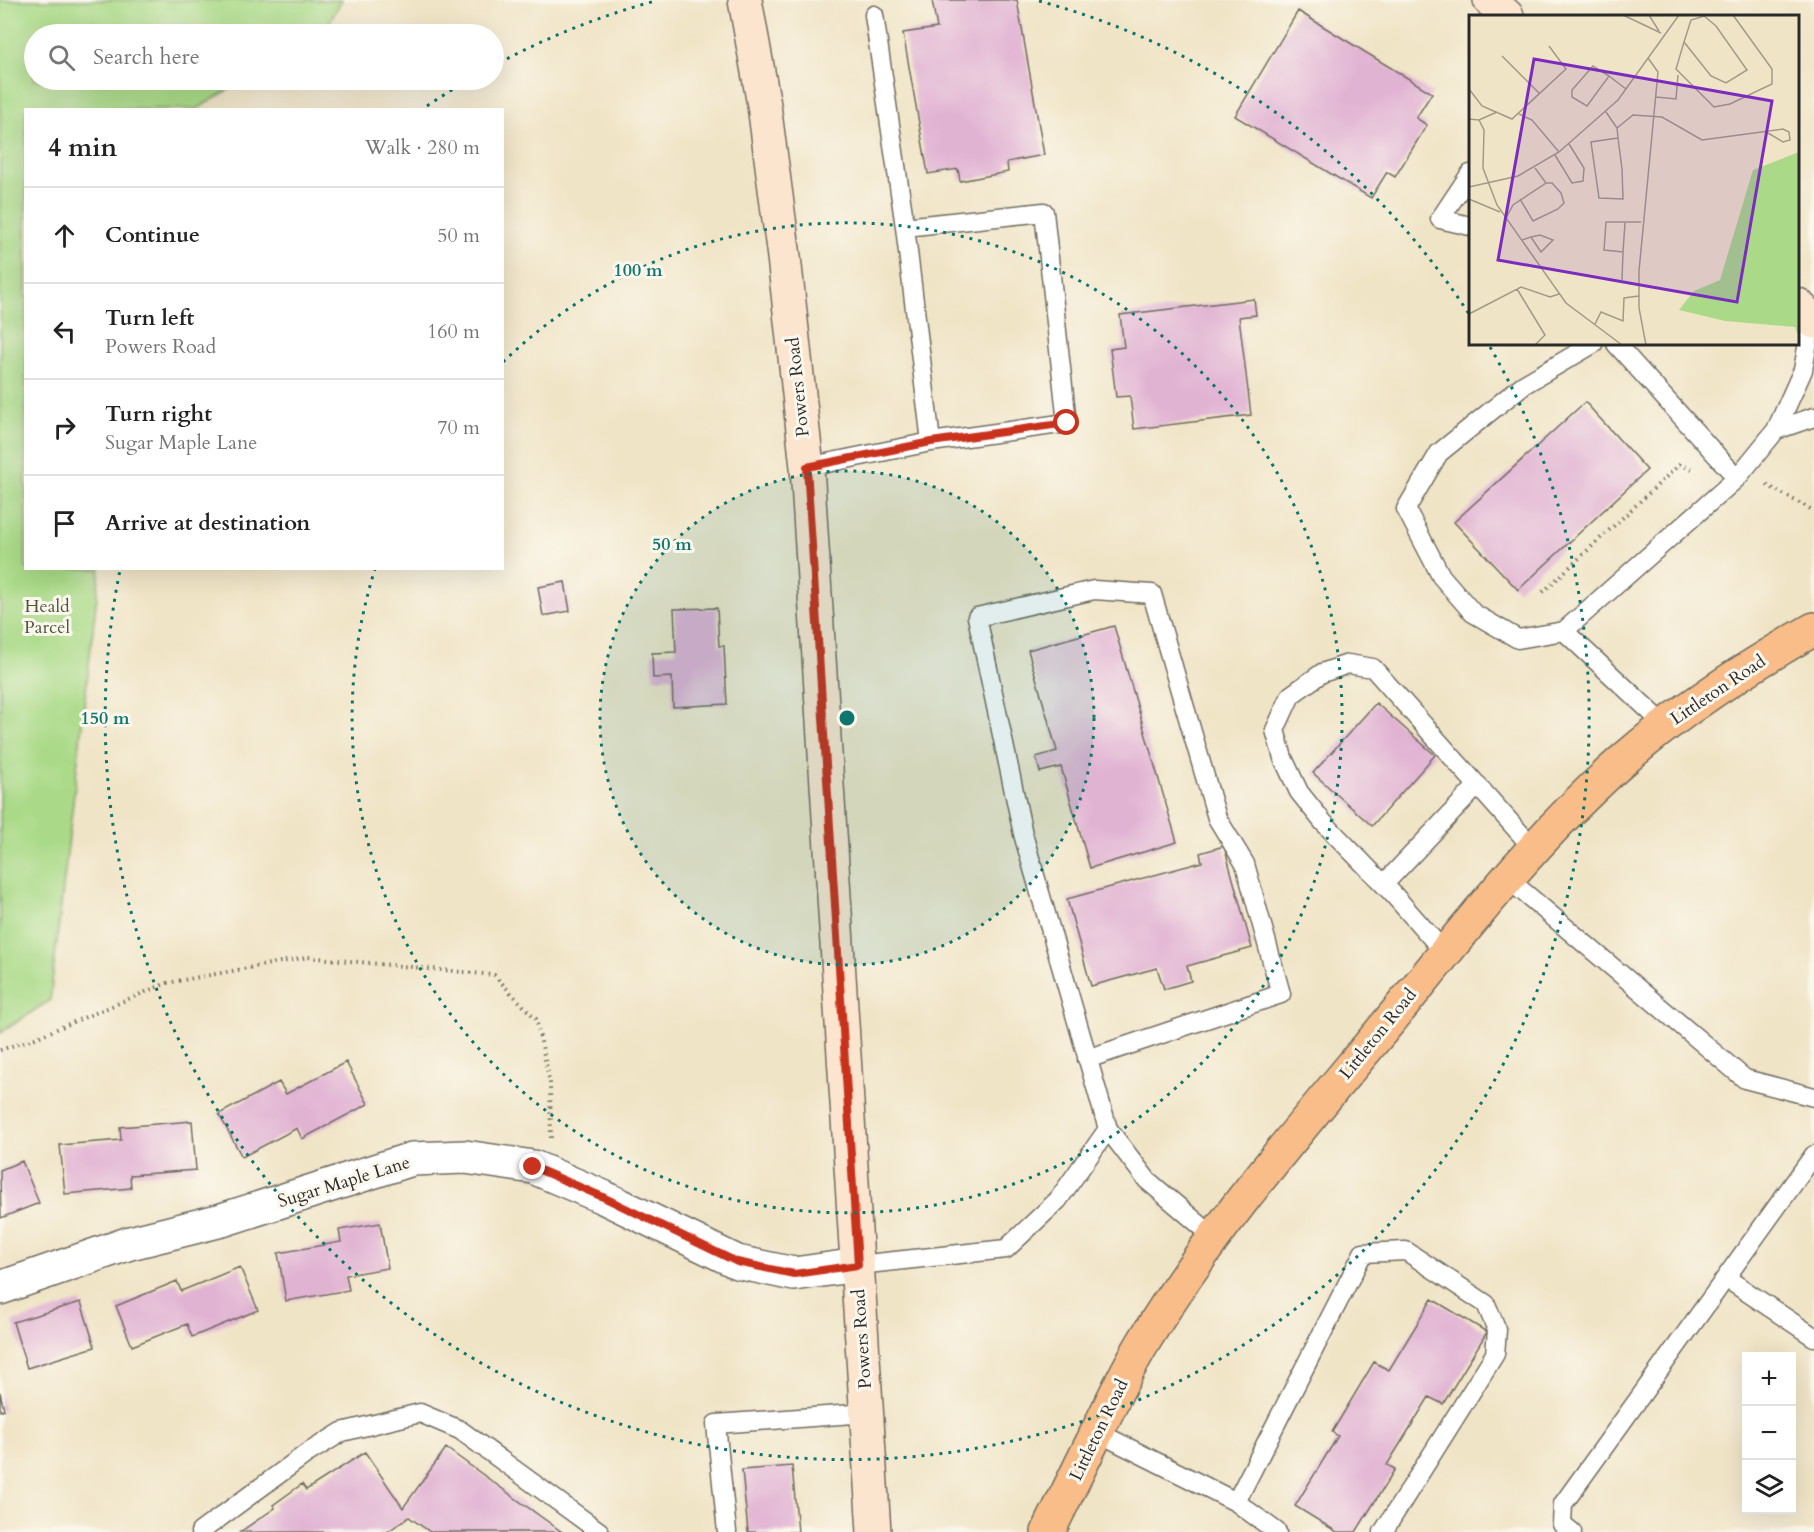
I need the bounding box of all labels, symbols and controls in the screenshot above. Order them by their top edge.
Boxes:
inset map [1469,15,1799,345]
search box [24,24,504,90]
icon: search [45,41,78,74]
text: Search here [93,42,200,72]
text: 4 min [48,130,117,165]
text: Walk · 280 m [365,134,480,161]
icon: ahead [48,219,81,252]
text: Continue [105,220,200,250]
text: 50 m [437,222,480,249]
text: 100 m [613,258,663,283]
text: Turn left [105,303,194,333]
icon: left [48,315,81,348]
text: 160 m [427,318,480,345]
text: Powers Road [105,333,216,360]
street label: Powers Road [780,336,816,438]
text: Turn right [105,399,212,429]
route start [1053,409,1079,435]
icon: right [48,411,81,444]
text: 70 m [437,414,480,441]
text: Sugar Maple Lane [105,429,257,456]
icon: arrive [48,507,81,540]
text: Arrive at destination [105,508,310,538]
text: 50 m [652,532,692,557]
park label: Heald Parcel [24,594,70,640]
street label: Littleton Road [1665,649,1771,731]
text: 150 m [80,706,130,731]
centre of rings [837,708,857,728]
street label: Littleton Road [1334,983,1423,1085]
street label: Sugar Maple Lane [275,1150,413,1214]
route end [519,1153,545,1179]
street label: Powers Road [846,1288,878,1390]
map controls [1742,1352,1796,1514]
button: + [1742,1352,1796,1406]
street label: Littleton Road [1064,1375,1135,1485]
button: − [1742,1406,1796,1460]
button: layers [1742,1460,1796,1514]

